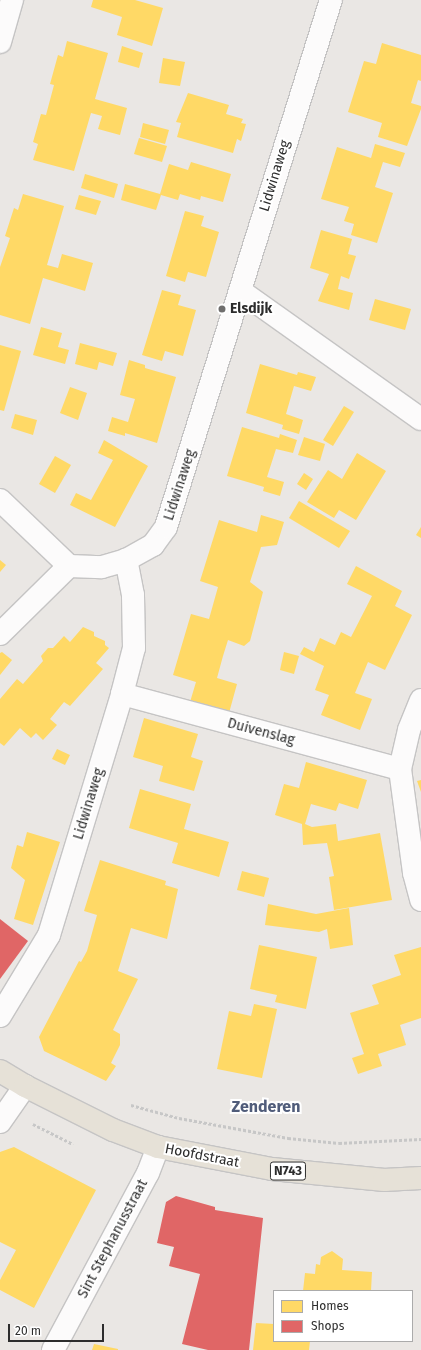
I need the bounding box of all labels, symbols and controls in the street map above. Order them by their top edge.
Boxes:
street label: Lidwinaweg [256,138,294,214]
place label: Elsdijk [230,301,272,317]
marker: Elsdijk [217,304,227,314]
street label: Lidwinaweg [161,447,199,523]
street label: Duivenslag [225,715,297,749]
street label: Lidwinaweg [70,766,108,842]
district label: Zenderen [232,1097,300,1117]
street label: Hoofdstraat [163,1141,241,1171]
road number: N743 [269,1160,307,1182]
street label: Sint Stephanusstraat [75,1177,151,1301]
legend [273,1290,413,1342]
text: Homes [311,1299,349,1313]
scale bar [10,1316,106,1342]
text: Shops [311,1319,344,1333]
text: 20 m [15,1324,41,1338]

